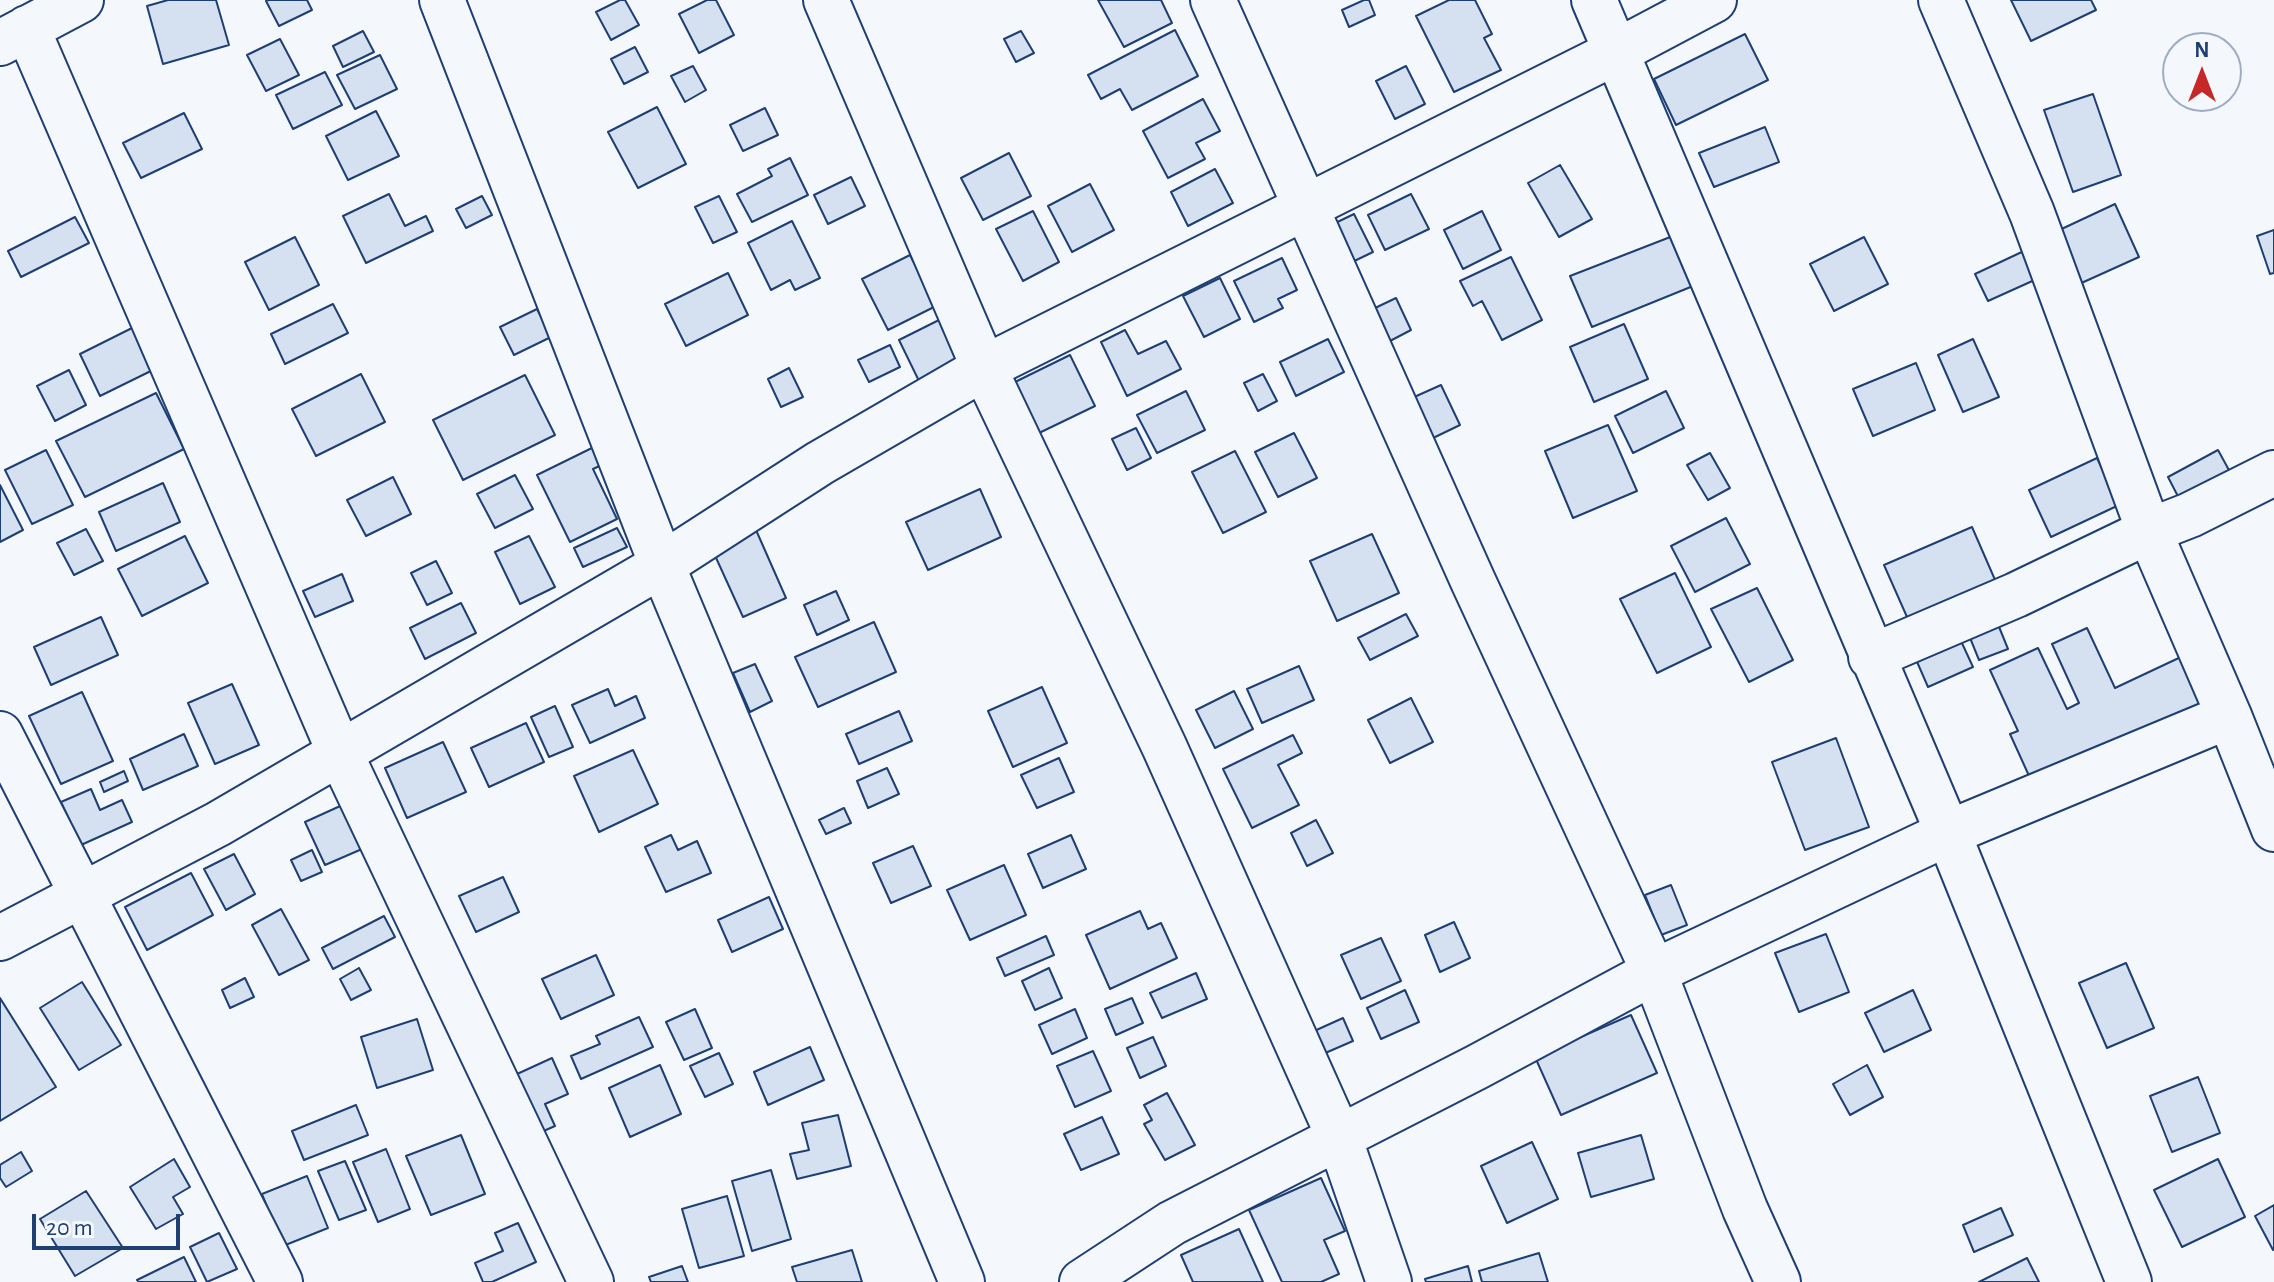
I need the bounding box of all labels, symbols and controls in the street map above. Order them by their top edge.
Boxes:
north arrow [2162,32,2242,112]
text: N [2194,39,2210,61]
scale bar [36,1198,184,1248]
text: 20 m [46,1216,93,1240]

